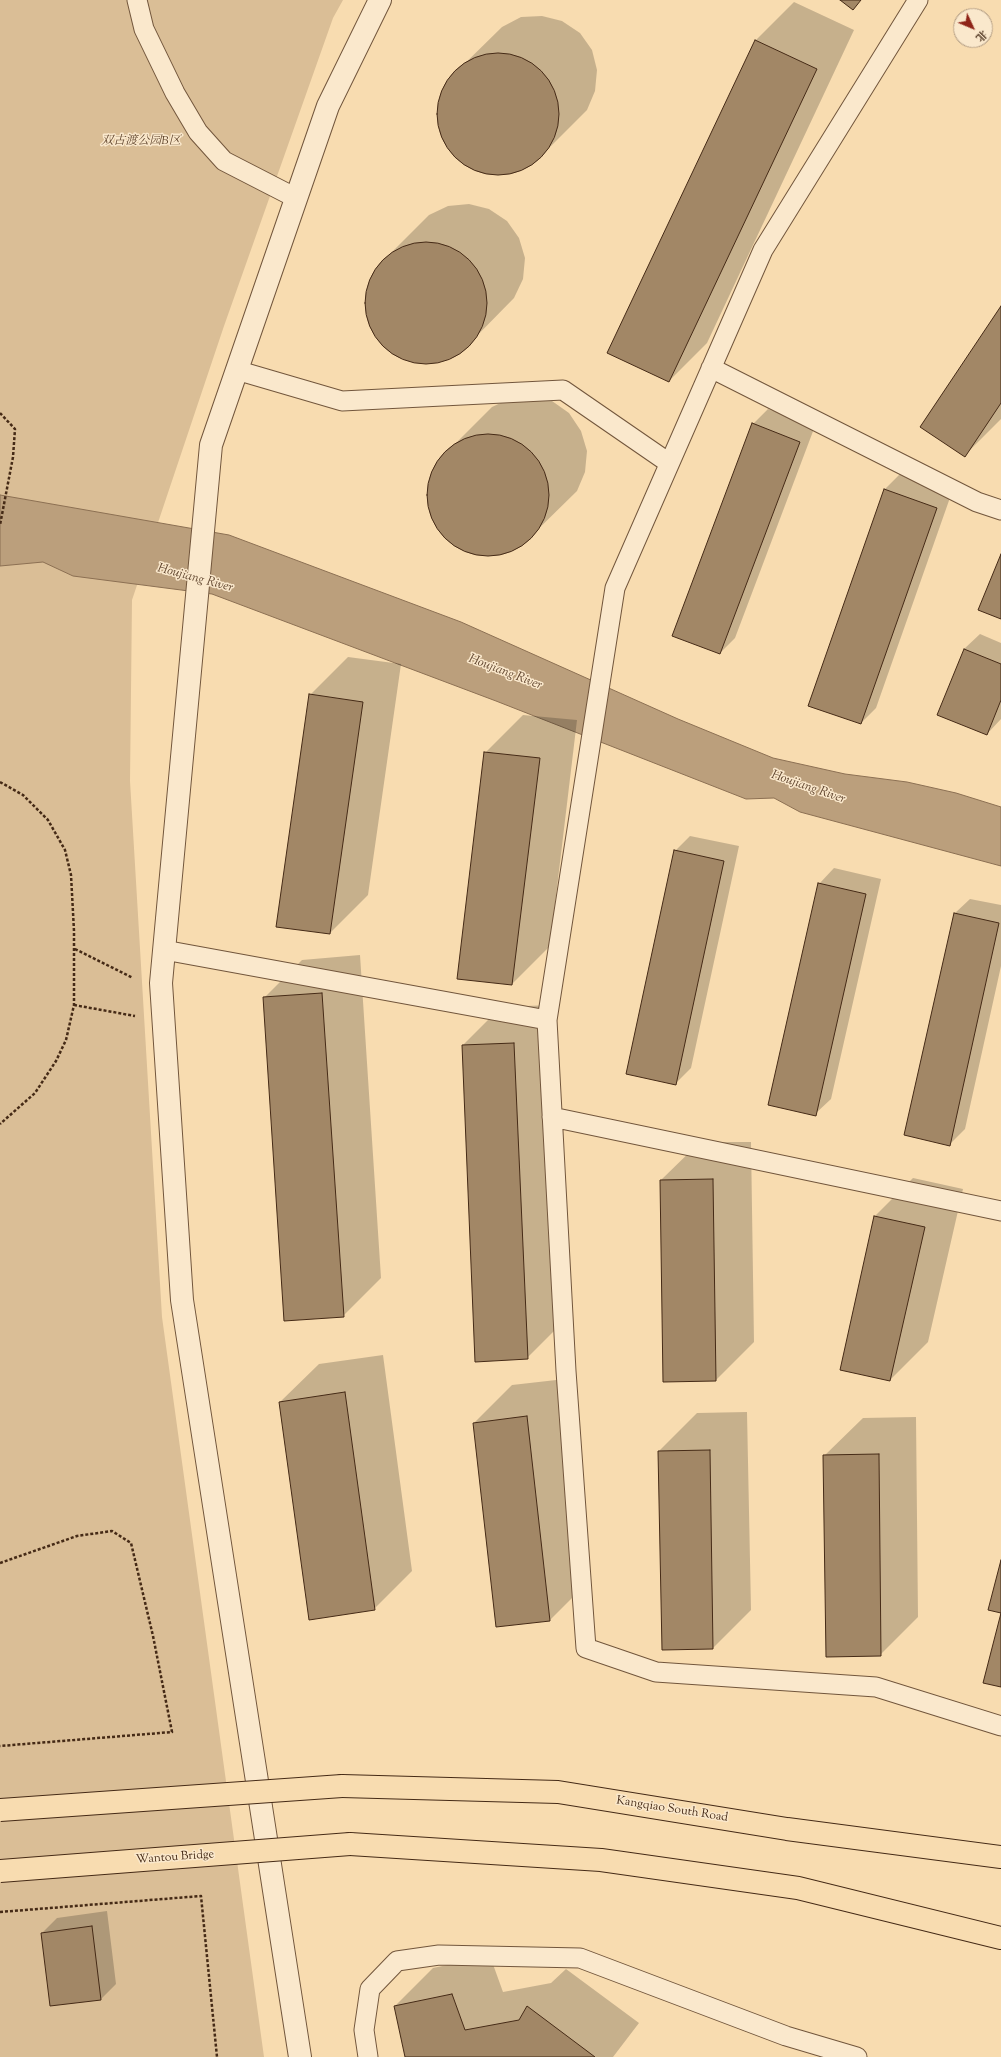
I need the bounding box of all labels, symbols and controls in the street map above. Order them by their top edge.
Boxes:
north arrow [953,8,993,48]
text: 北 [971,26,990,45]
park label: 双古渡公园B区 [101,135,181,149]
water label: Houjiang River [156,561,234,597]
water label: Houjiang River [466,652,544,694]
water label: Houjiang River [769,768,847,808]
street label: Kangqiao South Road [615,1794,729,1826]
street label: Wantou Bridge [135,1848,215,1868]

